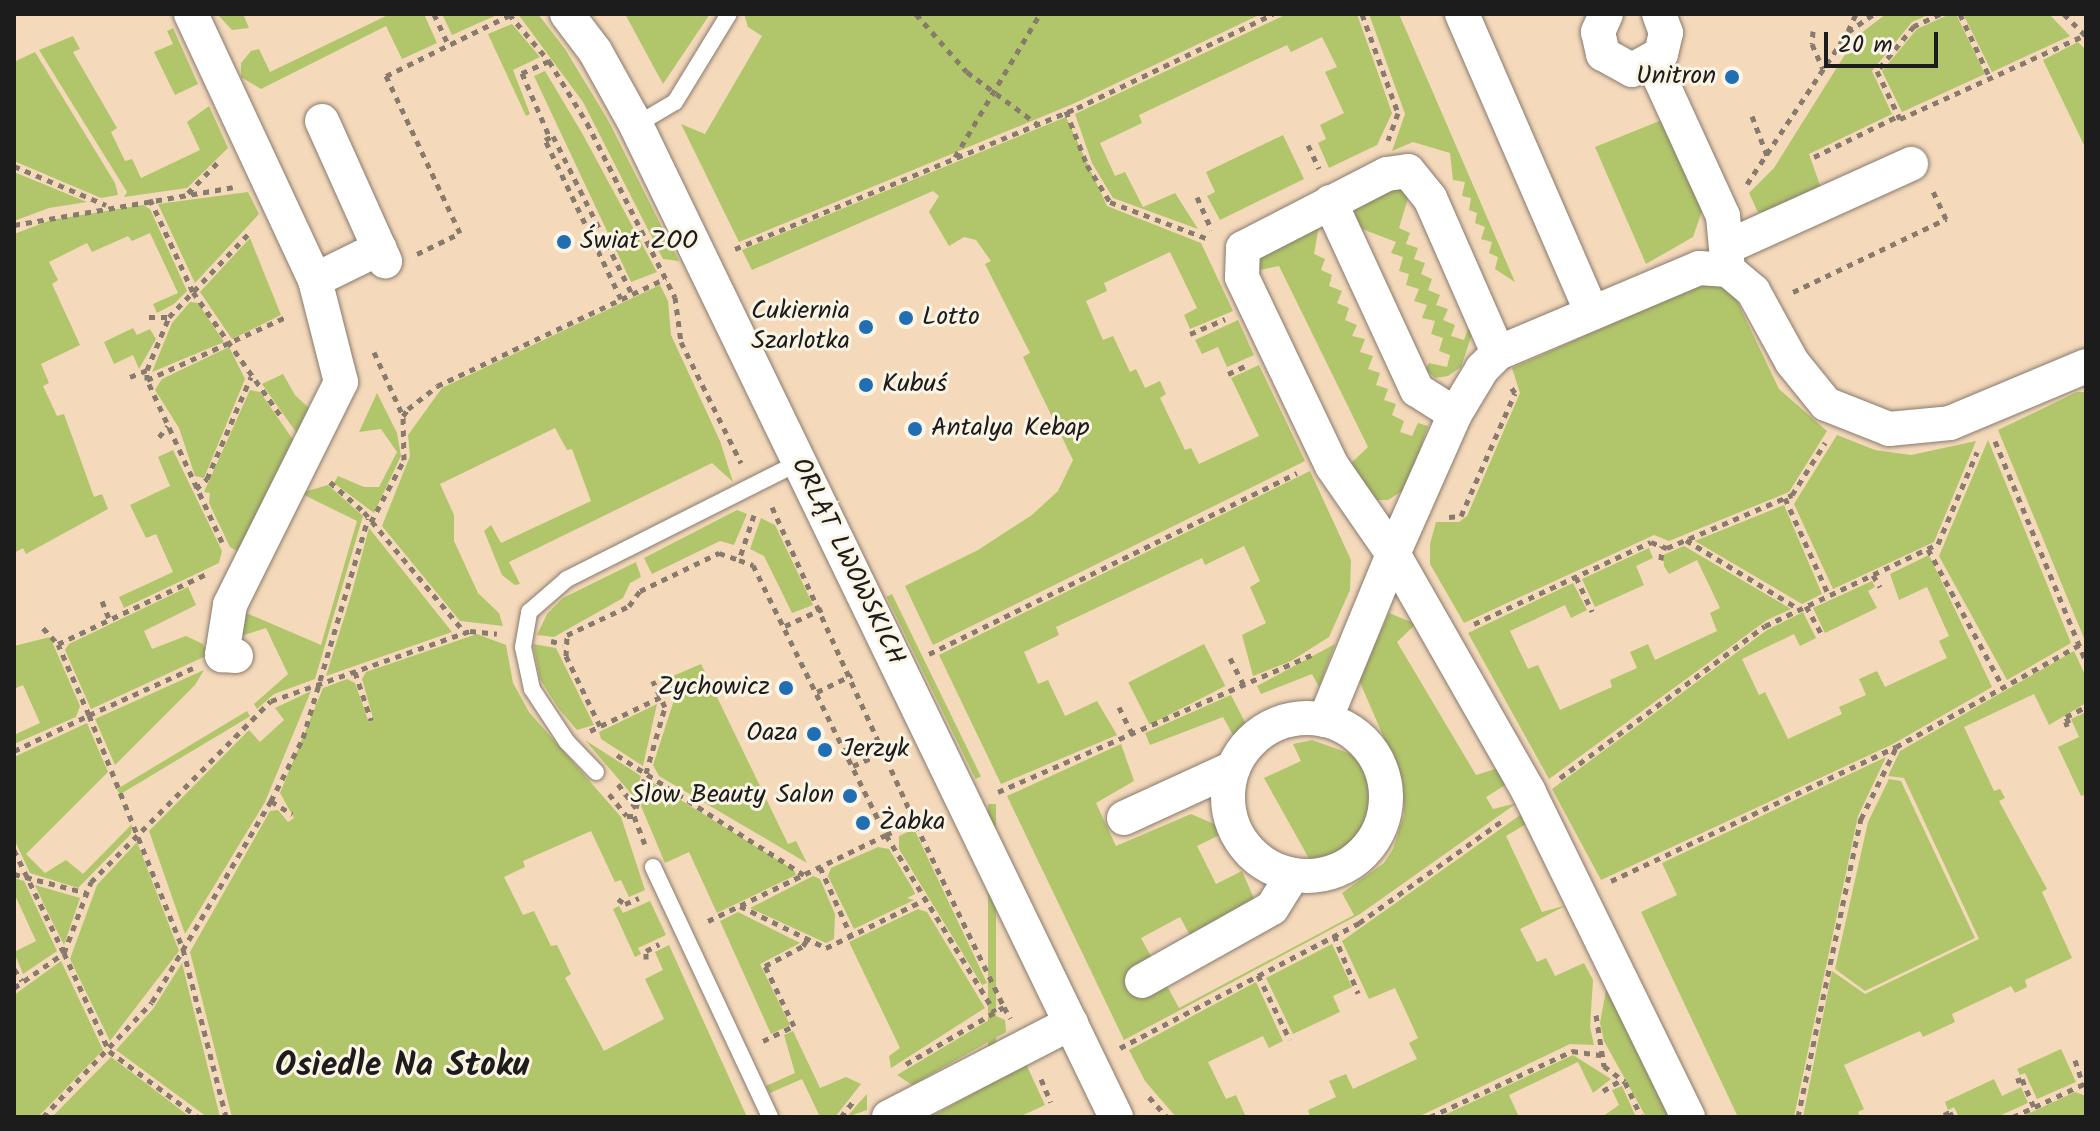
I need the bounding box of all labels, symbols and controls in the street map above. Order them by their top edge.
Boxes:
scale bar [1828,16,1942,66]
text: 20 m [1838,26,1893,65]
place label: Unitron [1636,61,1716,93]
marker: Unitron [1723,68,1741,86]
place label: Świat ZOO [580,226,698,258]
marker: Świat ZOO [555,233,573,251]
place label: Cukiernia Szarlotka [751,296,850,358]
place label: Lotto [922,302,980,334]
marker: Lotto [897,309,915,327]
marker: Cukiernia Szarlotka [857,318,875,336]
place label: Kubuś [882,369,947,401]
marker: Kubuś [857,376,875,394]
place label: Antalya Kebap [931,413,1089,445]
marker: Antalya Kebap [906,420,924,438]
street label: ORLĄT LWOWSKICH [783,453,911,671]
place label: Zychowicz [658,672,770,704]
marker: Zychowicz [777,679,795,697]
place label: Oaza [746,718,798,750]
marker: Oaza [805,725,823,743]
place label: Jerzyk [841,734,909,766]
marker: Jerzyk [816,741,834,759]
place label: Slow Beauty Salon [630,780,834,812]
marker: Slow Beauty Salon [841,787,859,805]
place label: Żabka [879,807,945,839]
marker: Żabka [854,814,872,832]
district label: Osiedle Na Stoku [275,1047,529,1087]

